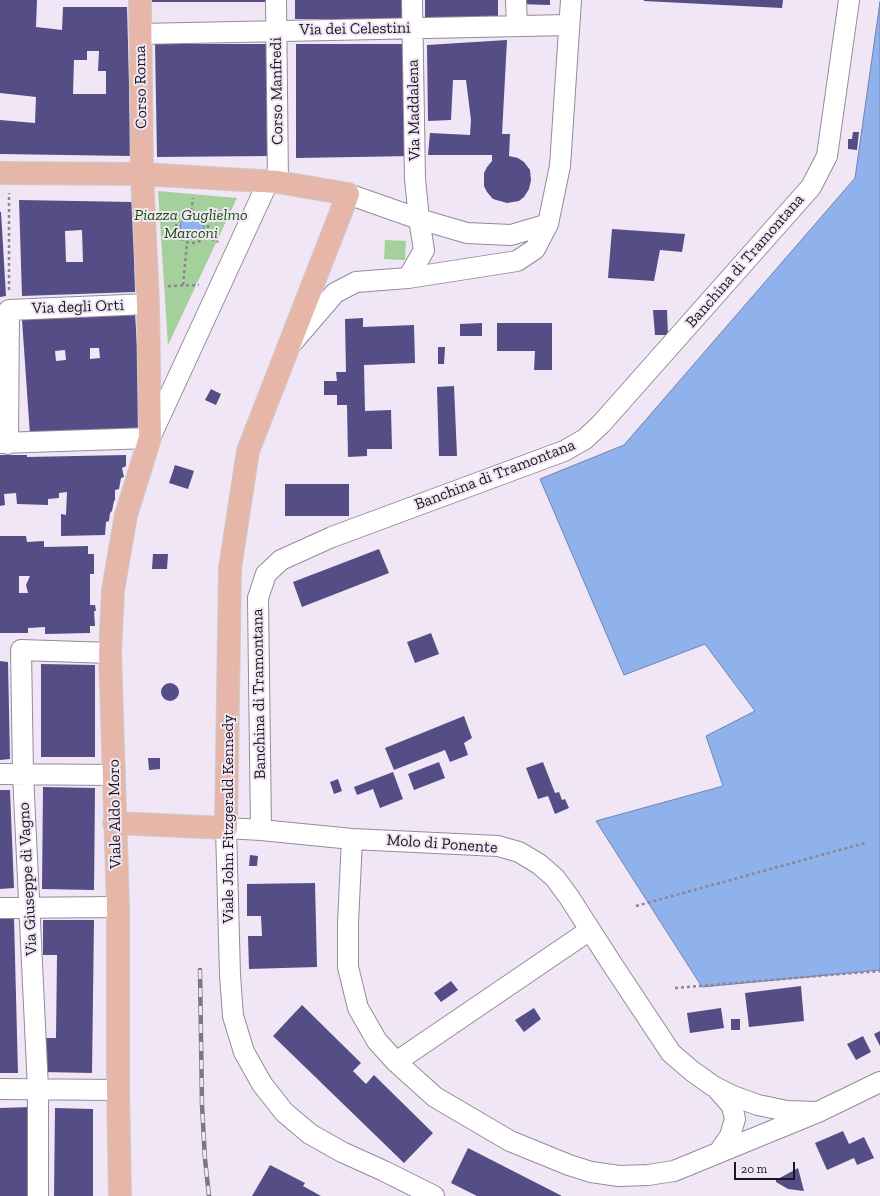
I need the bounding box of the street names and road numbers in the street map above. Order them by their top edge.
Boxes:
street label: Via dei Celestini [299,18,411,40]
street label: Corso Manfredi [266,37,288,145]
street label: Corso Roma [131,45,151,129]
street label: Via Maddalena [404,59,424,161]
street label: Banchina di Tramontana [682,190,808,332]
street label: Via degli Orti [32,296,124,318]
street label: Banchina di Tramontana [412,435,578,515]
street label: Banchina di Tramontana [248,609,270,779]
street label: Viale John Fitzgerald Kennedy [218,715,238,923]
street label: Viale Aldo Moro [104,759,126,869]
street label: Via Giuseppe di Vagno [14,802,42,956]
street label: Molo di Ponente [386,831,498,857]

